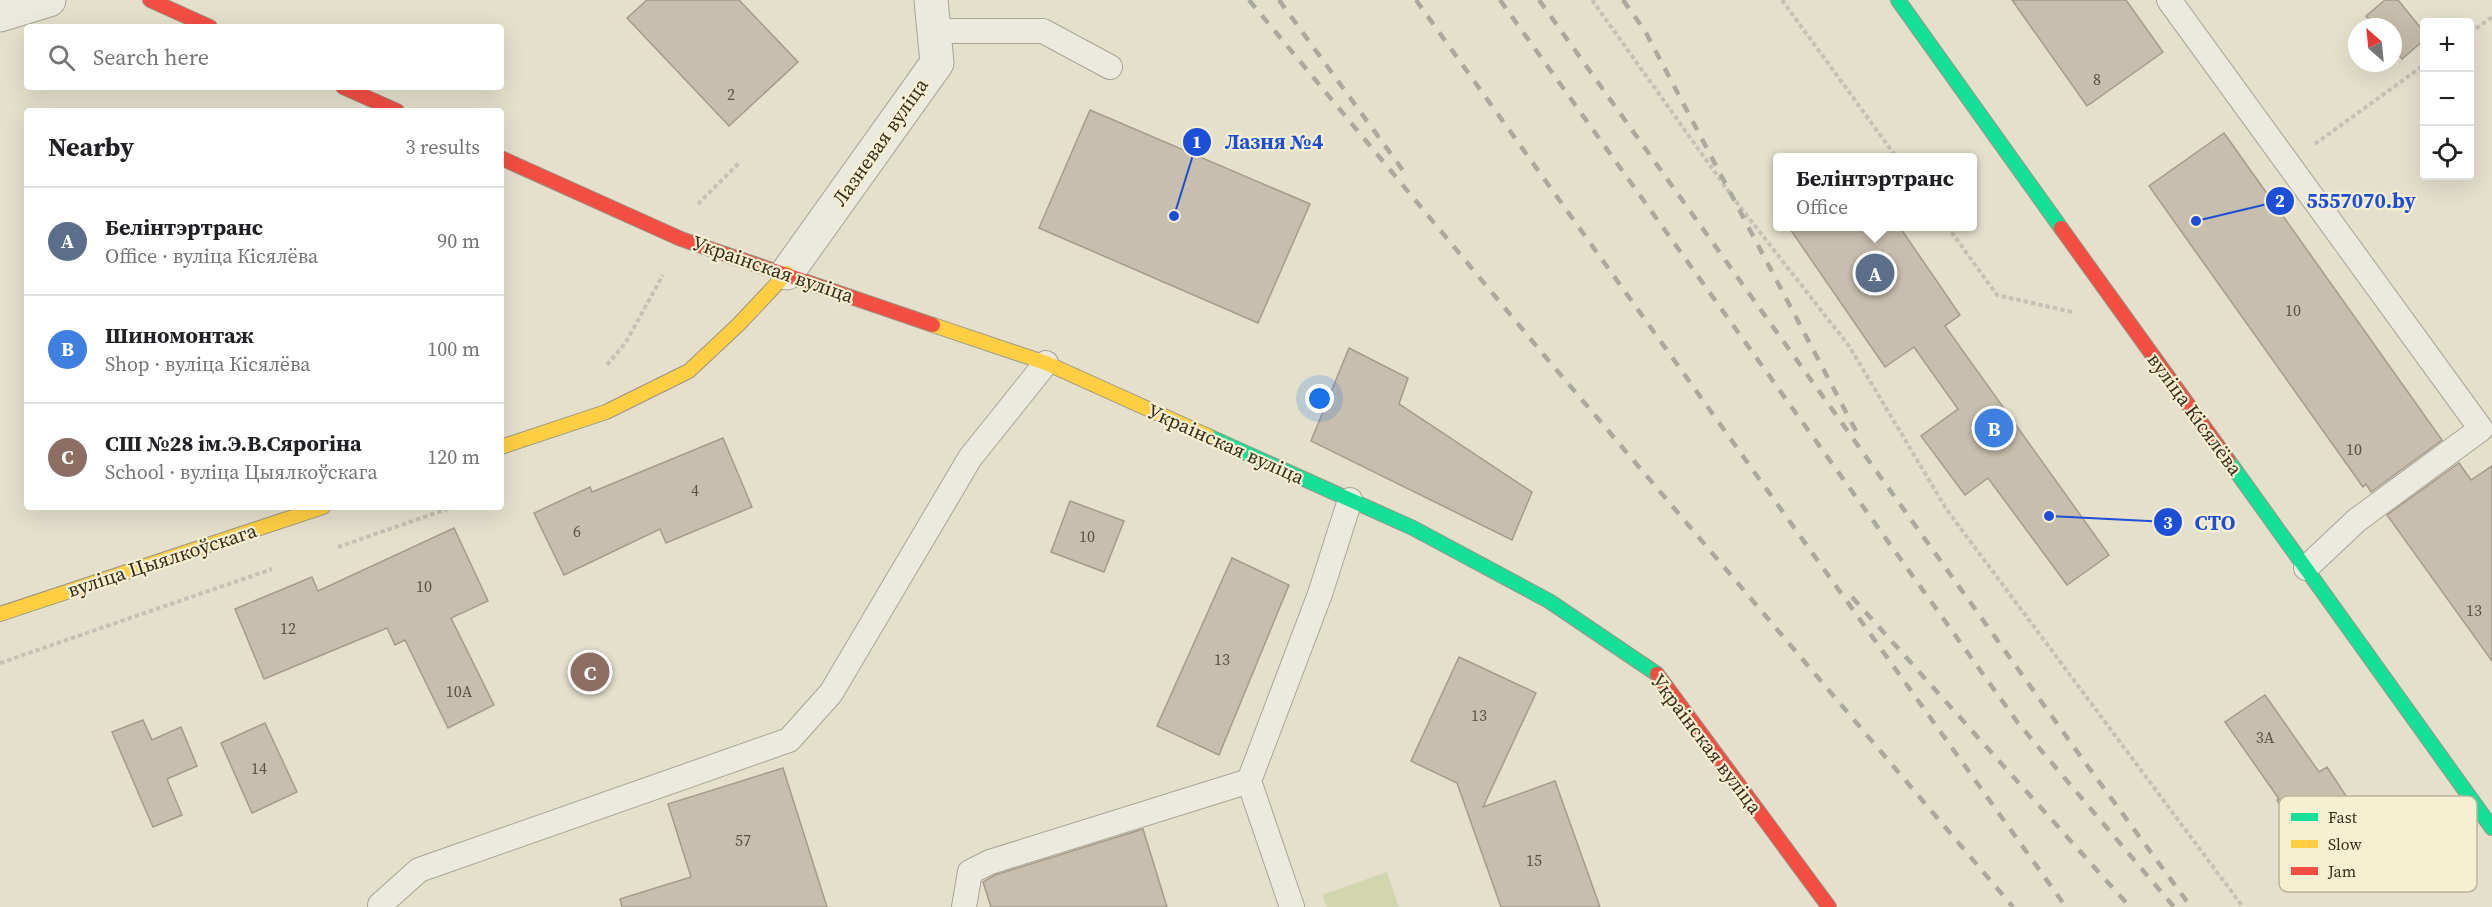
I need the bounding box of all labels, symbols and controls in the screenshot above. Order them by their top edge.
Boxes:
north arrow [2348,18,2402,72]
map controls [2420,18,2474,180]
button: + [2420,18,2474,72]
search box [24,24,504,90]
icon: search [45,41,78,74]
text: Search here [93,42,209,72]
house number: 8 [2093,68,2101,90]
street label: Лазневая вуліца [825,72,935,212]
button: − [2420,72,2474,126]
house number: 2 [727,83,735,105]
callout: Лазня №4 [1182,122,1335,161]
button: locate [2420,126,2474,180]
text: Лазня №4 [1225,127,1323,156]
text: Nearby [48,129,134,165]
text: 1 [1192,129,1202,154]
text: 3 results [405,133,480,161]
popup [1773,153,1977,231]
text: Белінтэртранс [1796,163,1954,193]
callout: 5557070.by [2265,181,2428,220]
text: 5557070.by [2306,186,2417,215]
text: 2 [2275,188,2285,213]
text: Office [1796,193,1848,221]
text: Белінтэртранс [105,212,263,242]
text: A [61,227,74,255]
text: 90 m [437,227,480,255]
street label: Украінская вуліца [689,228,858,310]
text: Office · вуліца Кісялёва [105,242,318,270]
pin: A [1856,250,1894,296]
house number: 10 [2285,299,2301,321]
text: Шиномонтаж [105,320,254,350]
text: B [61,335,74,363]
text: 100 m [427,335,480,363]
street label: вуліца Кісялёва [2141,347,2250,482]
text: Shop · вуліца Кісялёва [105,350,310,378]
your location [1305,384,1334,413]
street label: Украінская вуліца [1143,397,1310,491]
pin: B [1974,406,2014,450]
text: СШ №28 ім.Э.В.Сярогіна [105,428,362,458]
house number: 10 [2346,438,2362,460]
text: C [61,443,74,471]
text: 120 m [427,443,480,471]
text: School · вуліца Цыялкоўскага [105,458,378,486]
house number: 4 [691,479,699,501]
callout: СТО [2153,503,2248,542]
text: СТО [2195,508,2236,537]
text: 3 [2163,510,2173,535]
street label: вуліца Цыялкоўскага [64,516,261,604]
house number: 6 [573,520,581,542]
house number: 10 [1079,525,1095,547]
house number: 10 [416,575,432,597]
house number: 13 [2466,599,2482,621]
house number: 12 [280,617,296,639]
house number: 13 [1214,648,1230,670]
pin: C [570,650,610,694]
street label: Украінская вуліца [1645,668,1769,820]
house number: 10А [446,680,473,702]
house number: 13 [1471,704,1487,726]
house number: 3А [2256,726,2275,748]
house number: 14 [251,757,267,779]
legend [2279,796,2477,892]
text: Fast [2328,806,2358,828]
house number: 57 [735,829,751,851]
text: Slow [2328,833,2363,855]
house number: 15 [1526,849,1542,871]
text: Jam [2327,860,2356,882]

